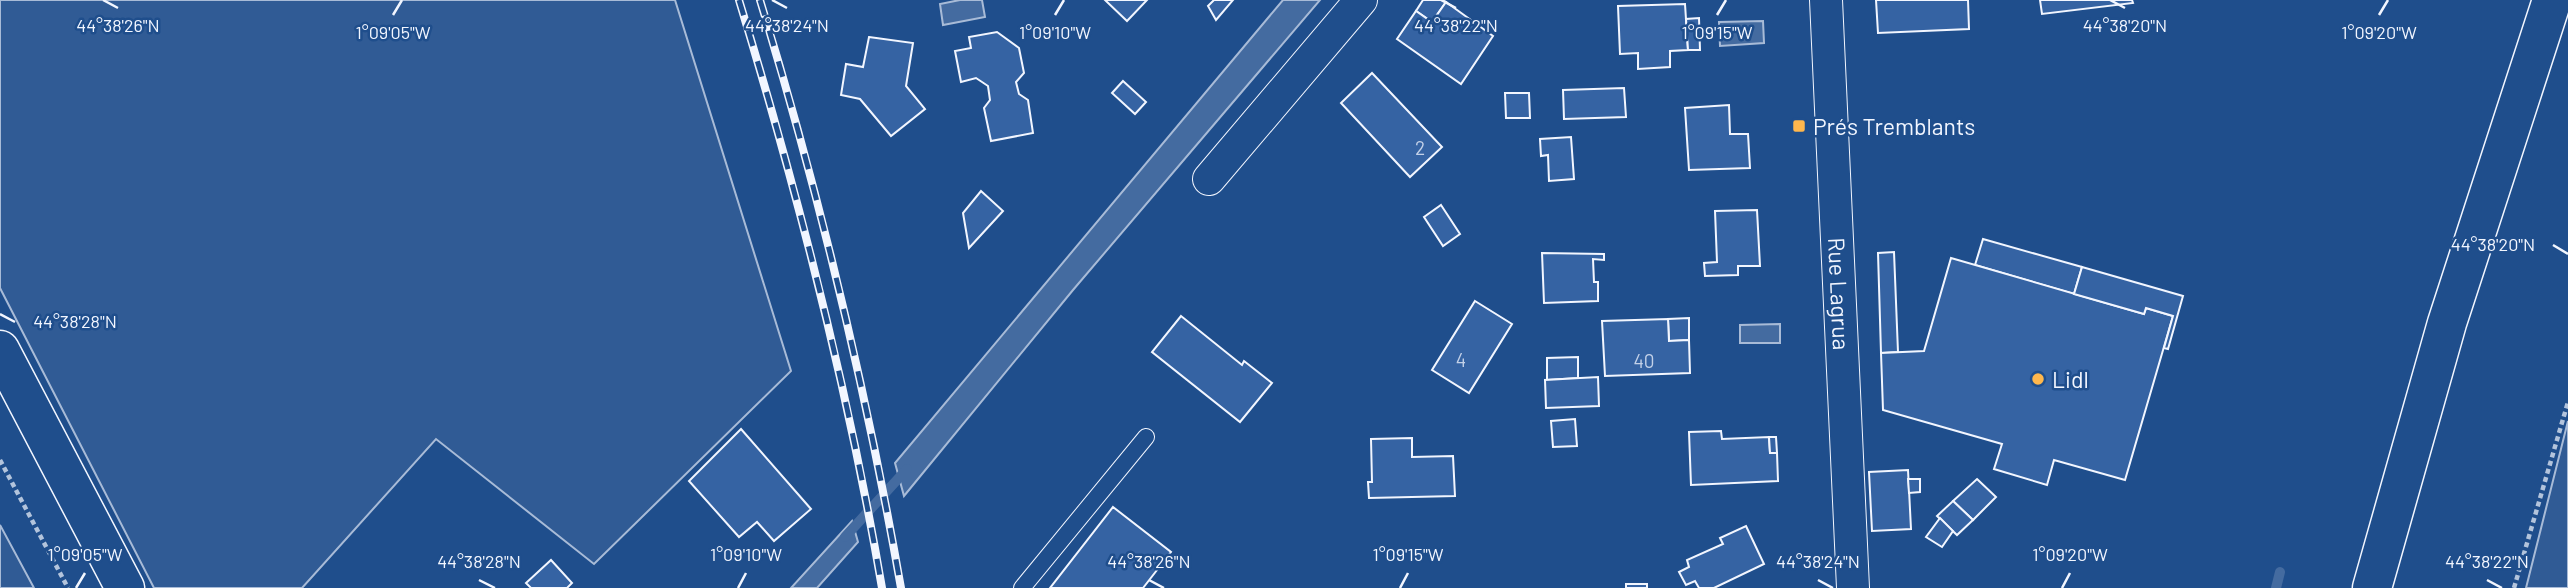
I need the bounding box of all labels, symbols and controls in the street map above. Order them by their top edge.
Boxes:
text: 44°38'26"N [76,14,160,36]
text: 44°38'24"N [745,14,829,36]
text: 44°38'22"N [1414,14,1498,36]
text: 44°38'20"N [2083,14,2167,36]
text: 1°09'05"W [355,21,431,43]
text: 1°09'10"W [1019,21,1091,43]
text: 1°09'15"W [1681,21,1753,43]
text: 1°09'20"W [2341,21,2417,43]
place label: Prés Tremblants [1813,112,1975,140]
marker: Prés Tremblants [1791,118,1807,134]
house number: 2 [1415,136,1425,159]
text: 44°38'20"N [2451,233,2535,255]
street label: Rue Lagrua [1823,237,1856,351]
text: 44°38'28"N [33,310,117,332]
house number: 4 [1456,348,1466,371]
house number: 40 [1633,349,1655,372]
place label: Lidl [2052,365,2089,393]
marker: Lidl [2030,371,2046,387]
text: 1°09'05"W [47,543,123,565]
text: 1°09'10"W [710,543,782,565]
text: 1°09'15"W [1372,543,1444,565]
text: 1°09'20"W [2032,543,2108,565]
text: 44°38'28"N [437,550,521,572]
text: 44°38'26"N [1107,550,1191,572]
text: 44°38'24"N [1776,550,1860,572]
text: 44°38'22"N [2445,550,2529,572]

